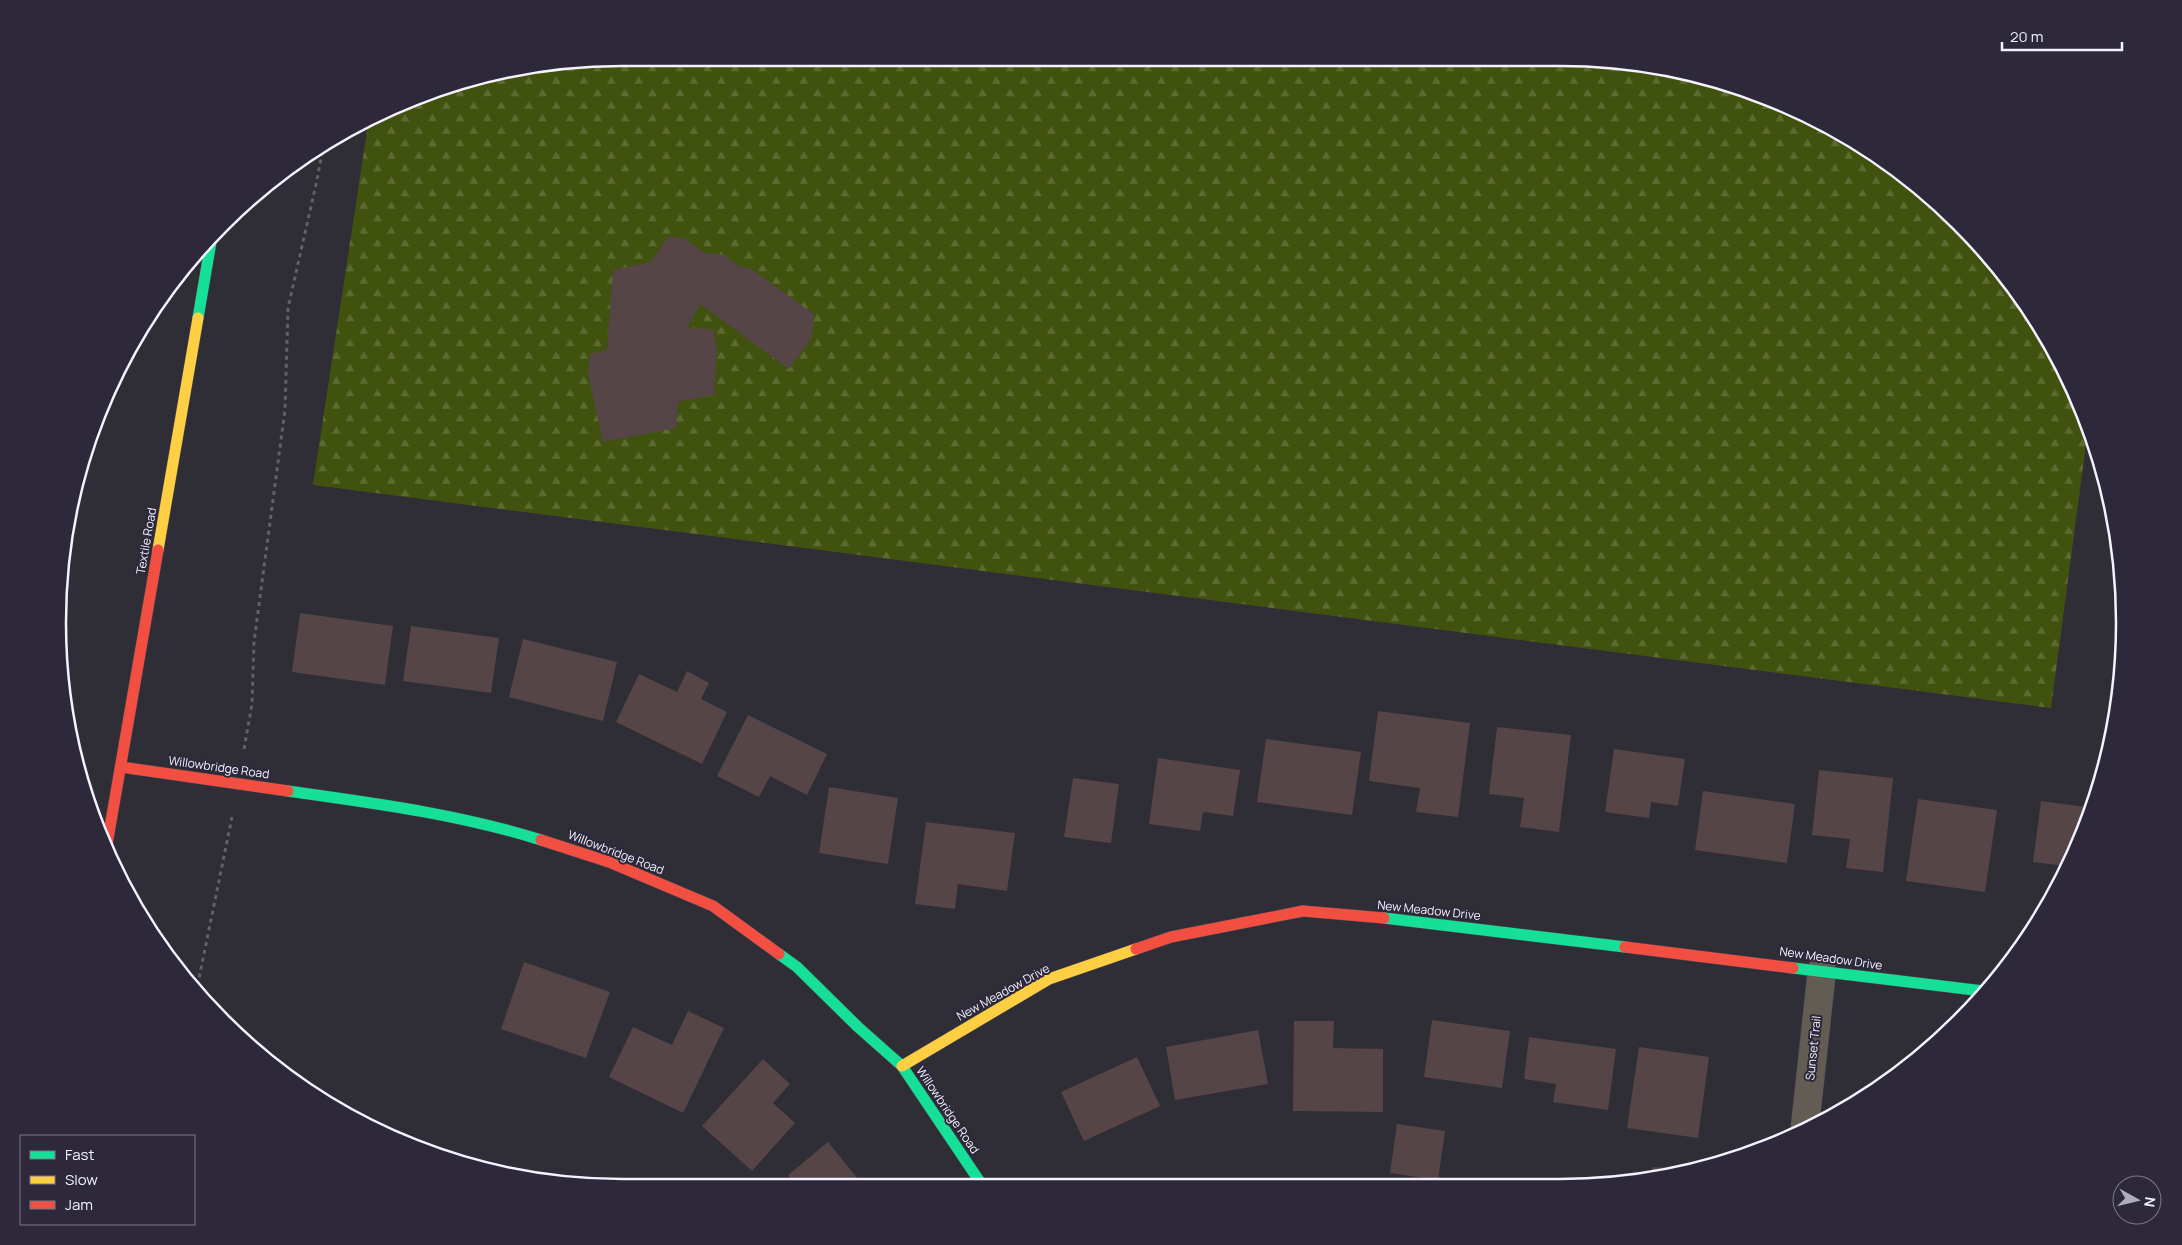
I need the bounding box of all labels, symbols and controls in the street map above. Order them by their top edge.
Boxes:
scale bar [2002,20,2122,52]
text: 20 m [2010,26,2043,47]
street label: Textile Road [132,506,160,576]
street label: Willowbridge Road [167,752,271,782]
street label: Willowbridge Road [565,826,667,878]
street label: New Meadow Drive [1376,896,1482,924]
street label: New Meadow Drive [1778,942,1884,974]
street label: New Meadow Drive [953,959,1053,1025]
street label: Sunset Trail [1801,1015,1825,1081]
street label: Willowbridge Road [912,1063,984,1157]
legend [20,1135,195,1225]
text: Fast [65,1144,94,1165]
text: Slow [65,1169,98,1190]
north arrow [2112,1175,2162,1225]
text: Jam [65,1194,93,1215]
text: N [2140,1196,2160,1208]

